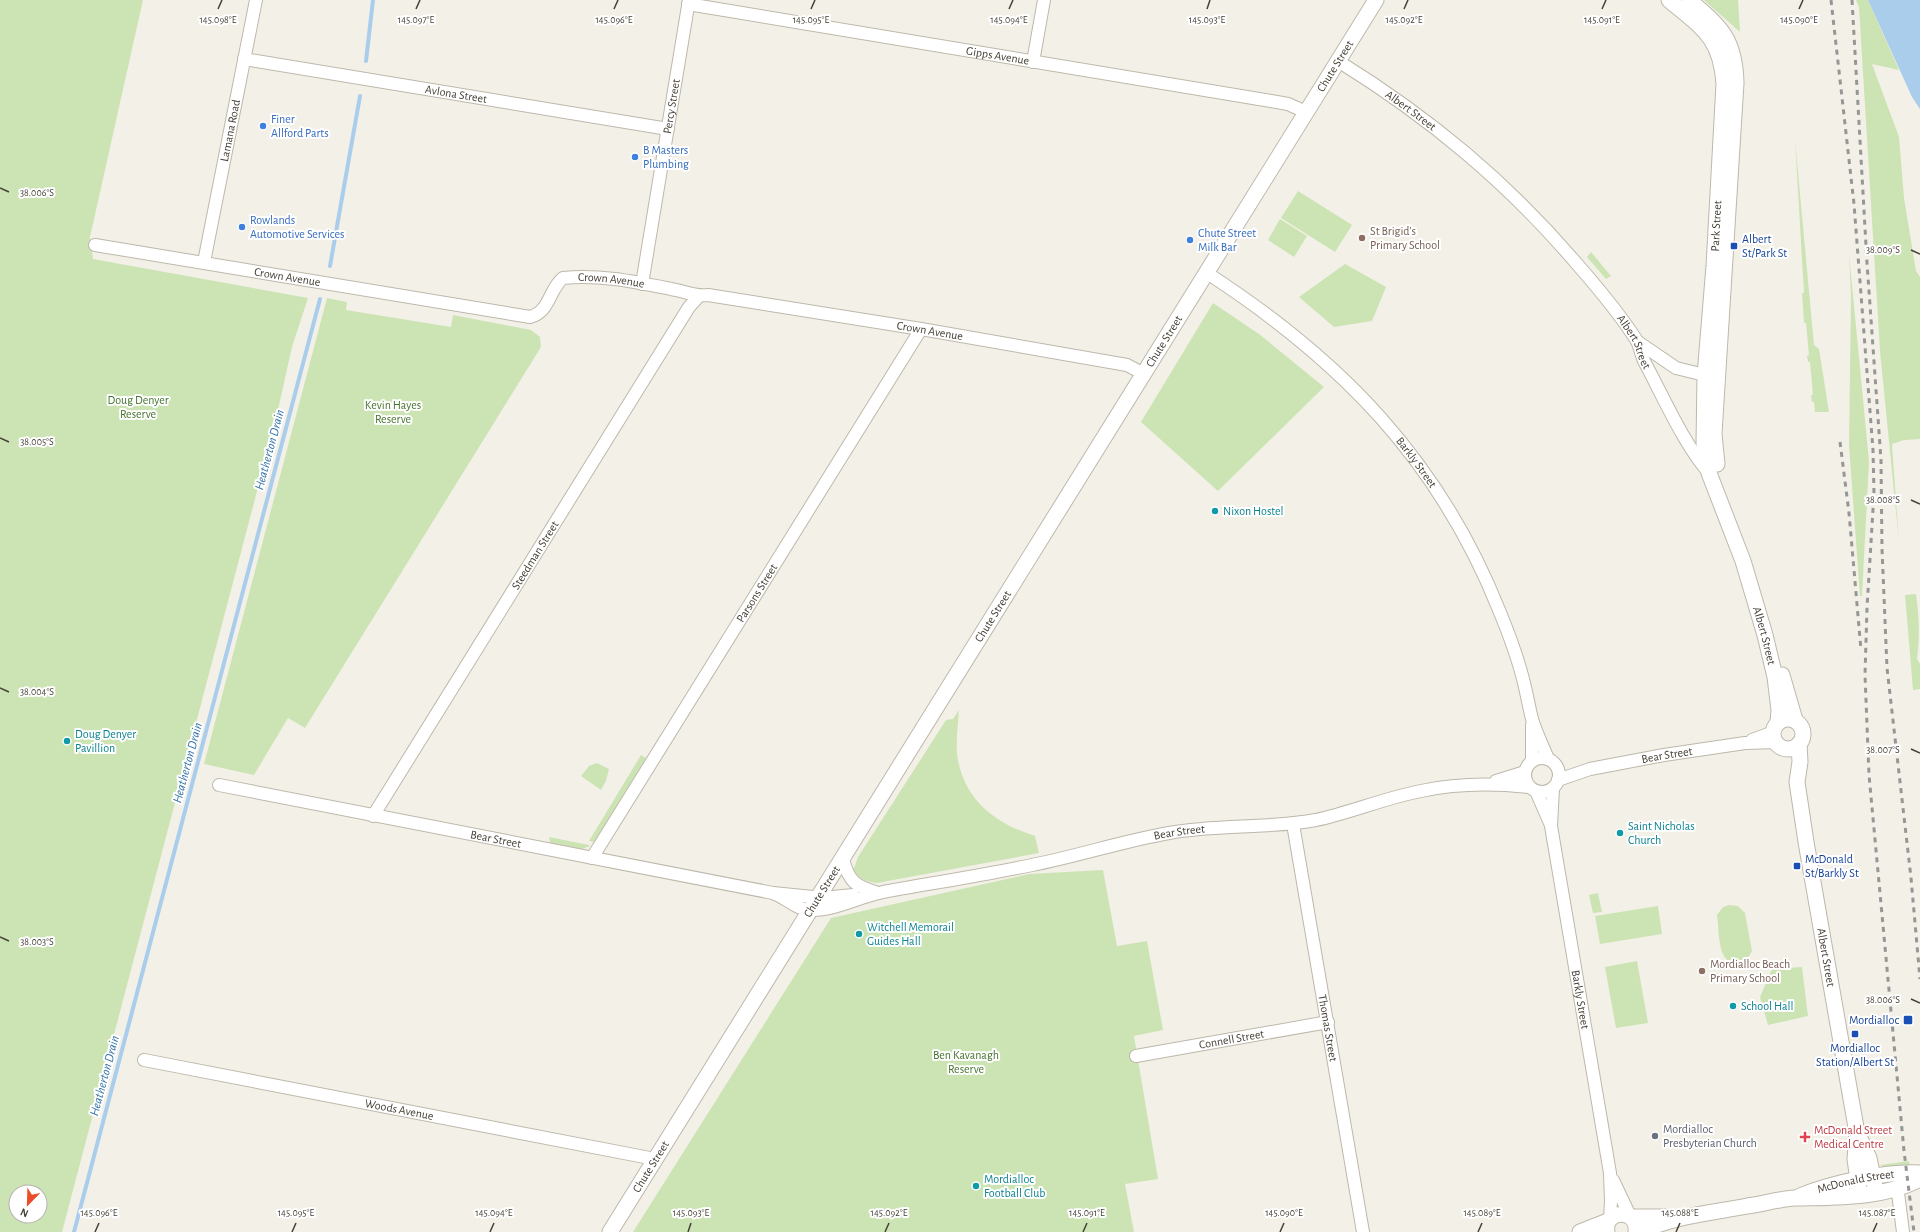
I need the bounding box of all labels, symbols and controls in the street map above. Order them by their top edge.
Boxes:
text: 145.098°E [199,15,237,25]
text: 145.097°E [398,15,434,25]
text: 145.096°E [595,15,633,25]
text: 145.095°E [793,15,829,25]
text: 145.094°E [990,15,1028,25]
text: 145.093°E [1189,15,1225,25]
text: 145.092°E [1386,15,1423,25]
text: 145.091°E [1584,15,1620,25]
text: 145.090°E [1780,15,1818,25]
street label: Chute Street [1315,38,1355,94]
street label: Gipps Avenue [965,44,1030,67]
street label: Percy Street [661,78,682,135]
street label: Avlona Street [424,83,488,105]
street label: Albert Street [1383,88,1439,133]
street label: Lamana Road [218,98,242,163]
place label: Finer Allford Parts [271,113,329,139]
marker: Finer Allford Parts [258,121,268,131]
place label: B Masters Plumbing [643,144,689,170]
marker: B Masters Plumbing [630,152,640,162]
text: 38.006°S [20,188,54,198]
street label: Park Street [1709,200,1723,252]
place label: Rowlands Automotive Services [250,214,344,240]
marker: Rowlands Automotive Services [237,222,247,232]
place label: St Brigid's Primary School [1370,225,1440,252]
place label: Chute Street Milk Bar [1198,227,1256,253]
marker: St Brigid's Primary School [1357,233,1367,243]
place label: Albert St/Park St [1742,233,1787,259]
marker: Chute Street Milk Bar [1185,235,1195,245]
marker: Albert St/Park St [1729,241,1739,251]
text: 38.009°S [1866,245,1900,255]
street label: Crown Avenue [253,265,321,288]
street label: Crown Avenue [578,271,646,290]
street label: Albert Street [1615,312,1653,371]
street label: Chute Street [1143,313,1184,369]
street label: Crown Avenue [896,319,964,342]
park label: Doug Denyer Reserve [107,394,169,420]
park label: Kevin Hayes Reserve [365,399,421,425]
water label: Heatherton Drain [253,408,287,492]
street label: Barkly Street [1394,435,1439,490]
text: 38.005°S [20,437,54,447]
text: 38.008°S [1866,495,1900,505]
place label: Nixon Hostel [1223,505,1284,517]
marker: Nixon Hostel [1210,506,1220,516]
street label: Steedman Street [509,519,561,592]
street label: Parsons Street [734,562,780,624]
street label: Chute Street [972,588,1013,644]
street label: Albert Street [1751,605,1778,666]
text: 38.004°S [20,687,54,697]
water label: Heatherton Drain [171,721,205,805]
place label: Doug Denyer Pavillion [75,728,136,754]
marker: Doug Denyer Pavillion [62,736,72,746]
street label: Bear Street [1640,745,1693,765]
text: 38.007°S [1866,745,1900,755]
place label: Saint Nicholas Church [1628,820,1695,846]
street label: Bear Street [1153,823,1205,842]
street label: Bear Street [469,828,522,850]
marker: Saint Nicholas Church [1615,828,1625,838]
place label: McDonald St/Barkly St [1805,853,1859,880]
marker: McDonald St/Barkly St [1792,861,1802,871]
street label: Chute Street [801,863,842,919]
place label: Witchell Memorail Guides Hall [867,921,954,947]
street label: Albert Street [1815,927,1837,988]
marker: Witchell Memorail Guides Hall [854,929,864,939]
text: 38.003°S [20,937,54,947]
place label: Mordialloc Beach Primary School [1710,958,1790,985]
marker: Mordialloc Beach Primary School [1697,966,1707,976]
street label: Barkly Street [1570,969,1591,1030]
street label: Thomas Street [1316,994,1340,1063]
text: 38.006°S [1866,995,1900,1005]
place label: School Hall [1741,1000,1793,1012]
marker: School Hall [1728,1001,1738,1011]
place label: Mordialloc [1849,1014,1899,1026]
marker: Mordialloc [1902,1014,1914,1026]
street label: Connell Street [1198,1027,1265,1051]
marker: Mordialloc Station/Albert St [1850,1029,1860,1039]
water label: Heatherton Drain [88,1034,122,1118]
place label: Mordialloc Station/Albert St [1816,1042,1894,1068]
park label: Ben Kavanagh Reserve [933,1049,999,1075]
street label: Woods Avenue [364,1097,435,1122]
place label: Mordialloc Presbyterian Church [1663,1123,1757,1150]
place label: McDonald Street Medical Centre [1814,1124,1892,1150]
marker: Mordialloc Presbyterian Church [1650,1131,1660,1141]
marker: McDonald Street Medical Centre [1799,1131,1811,1143]
street label: Chute Street [630,1139,671,1194]
street label: McDonald Street [1816,1168,1895,1195]
place label: Mordialloc Football Club [984,1173,1046,1199]
marker: Mordialloc Football Club [971,1181,981,1191]
north arrow [8,1184,48,1224]
text: N [19,1206,30,1219]
text: 145.096°E [80,1208,118,1218]
text: 145.095°E [278,1208,314,1218]
text: 145.094°E [475,1208,513,1218]
text: 145.093°E [673,1208,709,1218]
text: 145.092°E [871,1208,908,1218]
text: 145.091°E [1069,1208,1105,1218]
text: 145.090°E [1265,1208,1303,1218]
text: 145.089°E [1463,1208,1501,1218]
text: 145.088°E [1661,1208,1699,1218]
text: 145.087°E [1859,1208,1896,1218]

